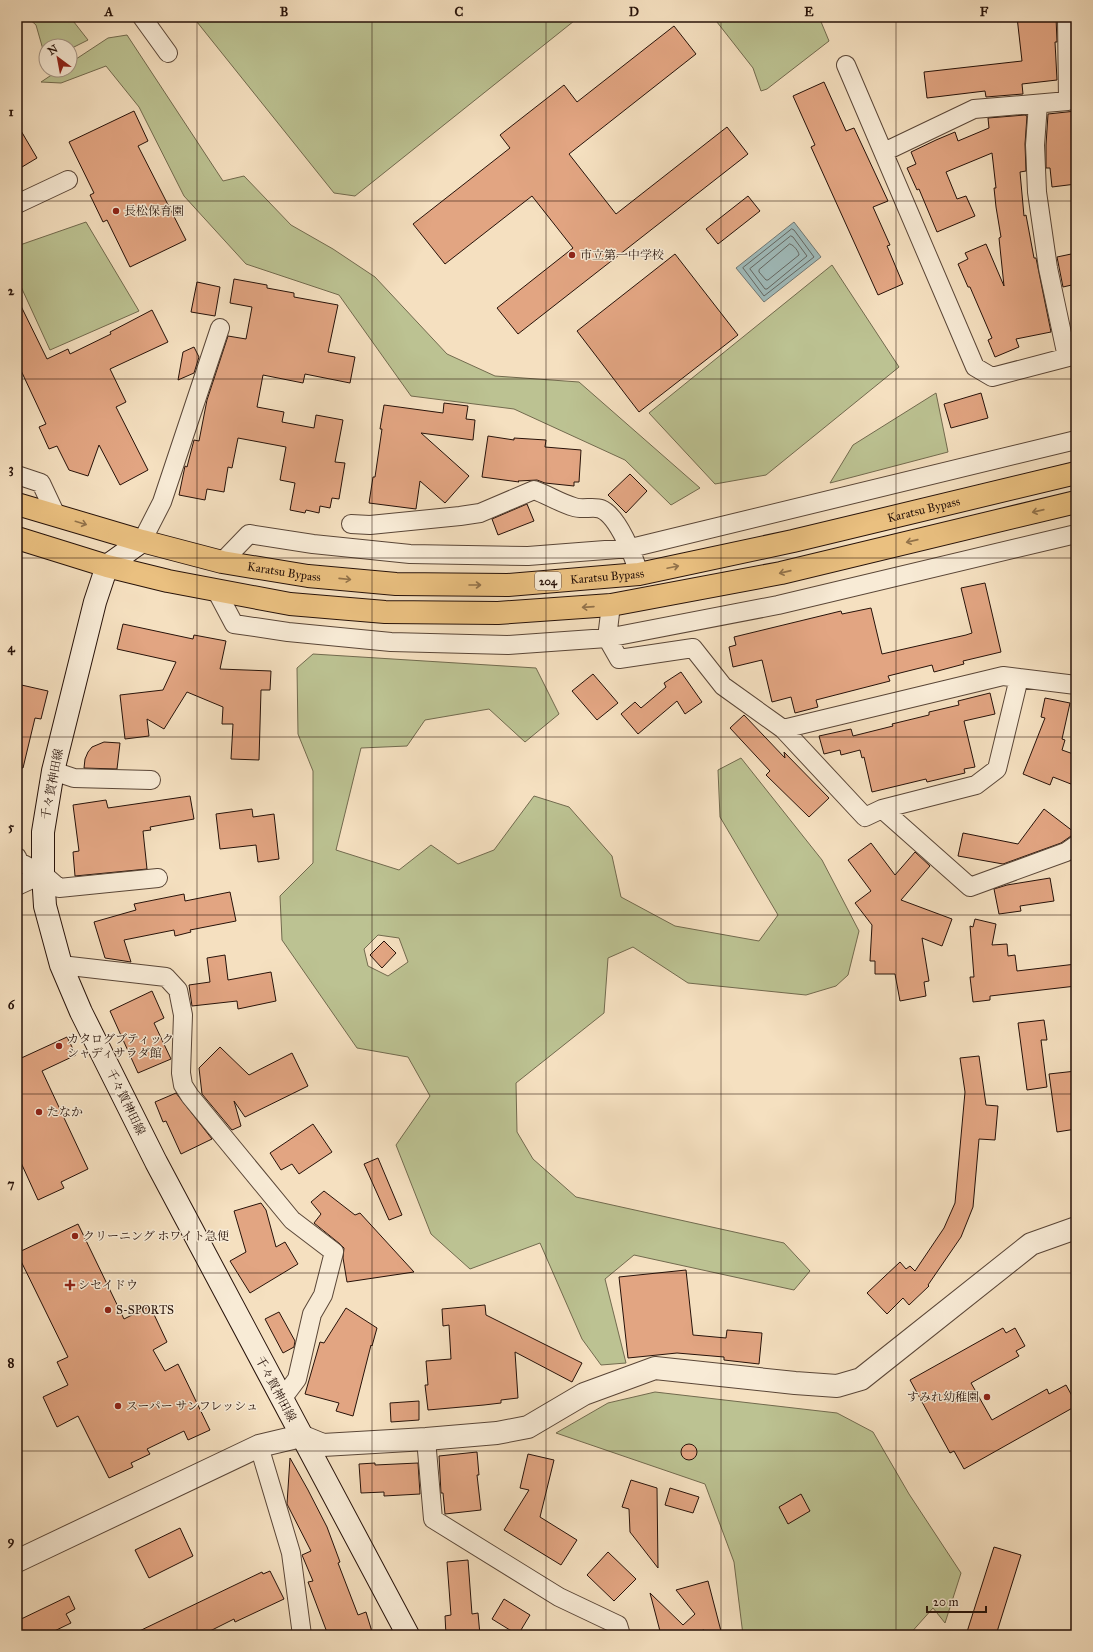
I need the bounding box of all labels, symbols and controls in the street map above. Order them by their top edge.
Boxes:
text: A [104,4,114,20]
text: B [280,4,289,20]
text: C [455,4,464,20]
text: D [629,4,639,20]
text: E [804,4,814,20]
text: F [980,4,989,20]
north arrow [38,38,78,78]
text: N [46,42,61,58]
text: 1 [8,104,14,120]
place label: 長松保育園 [124,204,184,218]
marker: 長松保育園 [111,206,121,216]
place label: 市立第一中学校 [580,248,664,262]
marker: 市立第一中学校 [567,250,577,260]
text: 2 [8,283,15,299]
text: 3 [8,461,14,477]
street label: Karatsu Bypass [886,494,961,525]
one-way arrow [1032,508,1045,516]
one-way arrow [75,520,88,527]
one-way arrow [905,538,918,546]
street label: Karatsu Bypass [246,559,321,584]
one-way arrow [667,562,680,570]
street label: Karatsu Bypass [570,566,645,587]
one-way arrow [779,568,792,576]
road number: 204 [535,572,561,590]
one-way arrow [338,576,351,583]
one-way arrow [468,581,481,589]
one-way arrow [582,603,595,610]
text: 4 [7,640,15,656]
street label: 千々賀神田線 [38,747,66,821]
text: 5 [8,819,15,835]
text: 6 [8,997,16,1013]
place label: カタログブティック シャディサラダ館 [67,1032,174,1060]
marker: カタログブティック シャディサラダ館 [54,1041,64,1051]
street label: 千々賀神田線 [104,1067,148,1137]
place label: たなか [47,1105,83,1119]
marker: たなか [34,1107,44,1117]
text: 7 [8,1176,15,1192]
place label: クリーニング ホワイト急便 [83,1229,229,1243]
marker: クリーニング ホワイト急便 [70,1231,80,1241]
place label: シセイドウ [78,1278,138,1292]
marker: シセイドウ [65,1280,75,1290]
place label: S-SPORTS [116,1303,174,1317]
marker: S-SPORTS [103,1305,113,1315]
street label: 千々賀神田線 [253,1354,299,1424]
text: 8 [8,1355,15,1371]
place label: すみれ幼稚園 [907,1390,979,1404]
marker: すみれ幼稚園 [982,1392,992,1402]
place label: スーパー サンフレッシュ [126,1399,258,1413]
marker: スーパー サンフレッシュ [113,1401,123,1411]
text: 9 [8,1533,15,1549]
scale bar [927,1588,986,1614]
text: 20 m [933,1595,959,1609]

